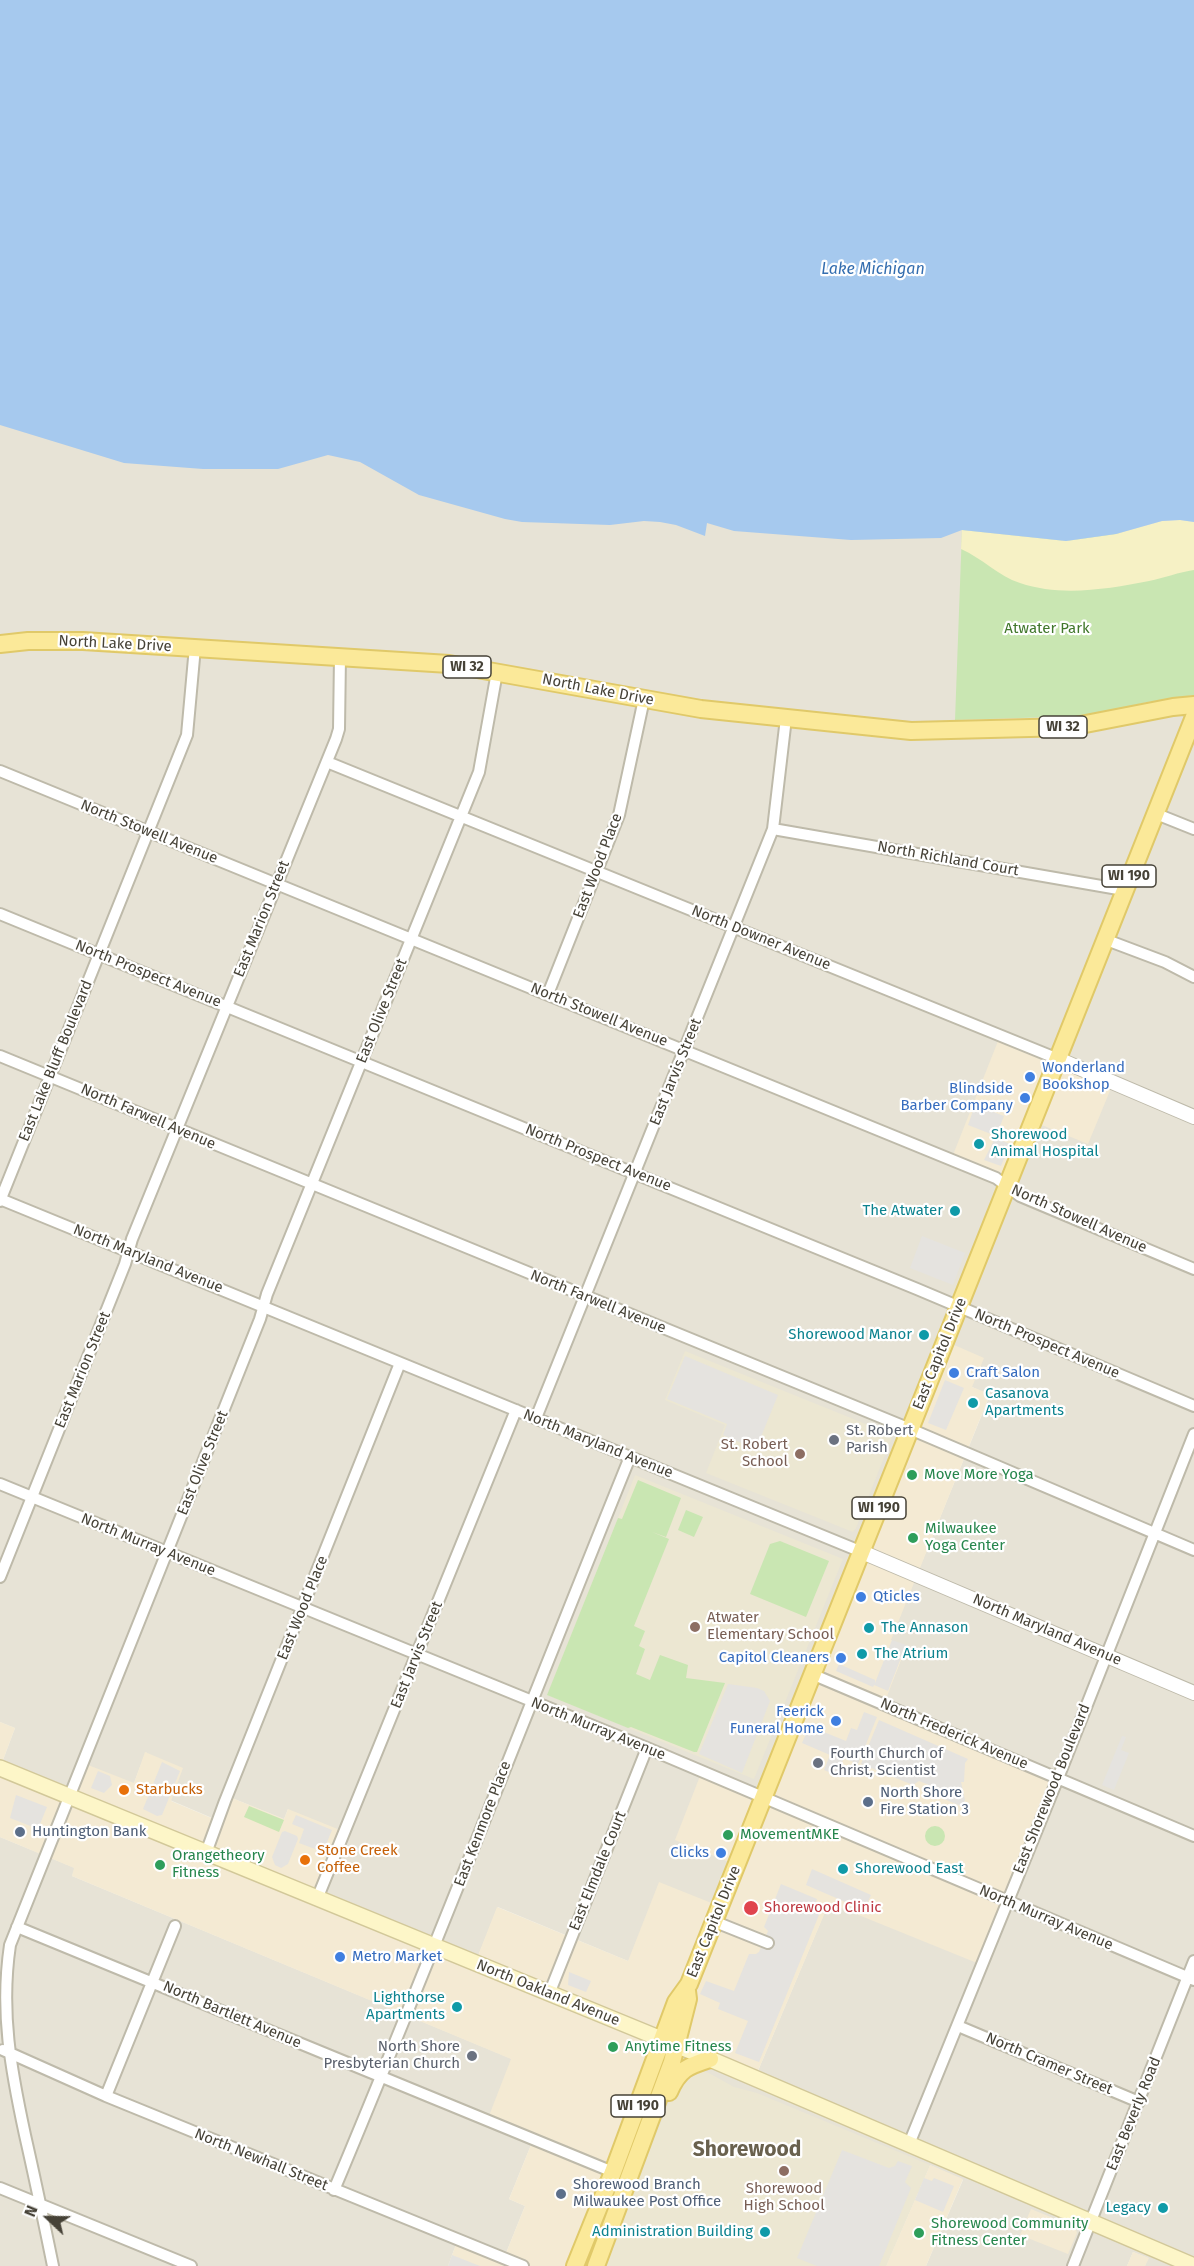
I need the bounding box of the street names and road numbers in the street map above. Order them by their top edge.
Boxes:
street label: North Lake Drive [58,632,172,656]
road number: WI 32 [443,656,491,678]
street label: North Lake Drive [541,670,655,710]
road number: WI 32 [1039,716,1087,738]
street label: North Stowell Avenue [78,796,220,868]
street label: East Wood Place [570,811,626,921]
street label: North Richland Court [876,838,1020,880]
street label: East Marion Street [230,858,294,980]
road number: WI 190 [1102,865,1156,887]
street label: North Downer Avenue [689,902,833,974]
street label: North Prospect Avenue [72,936,224,1012]
street label: East Olive Street [353,956,411,1066]
street label: East Lake Bluff Boulevard [15,978,97,1144]
street label: North Stowell Avenue [528,979,670,1051]
street label: East Jarvis Street [646,1016,706,1128]
street label: North Farwell Avenue [78,1080,218,1154]
street label: North Prospect Avenue [522,1120,674,1196]
street label: North Stowell Avenue [1008,1181,1150,1257]
street label: North Maryland Avenue [70,1221,226,1297]
street label: North Farwell Avenue [527,1267,669,1337]
street label: East Capitol Drive [909,1295,971,1413]
street label: North Prospect Avenue [972,1305,1122,1383]
street label: East Marion Street [51,1309,115,1431]
street label: North Maryland Avenue [520,1406,676,1482]
street label: East Olive Street [174,1408,232,1518]
road number: WI 190 [852,1497,906,1519]
street label: North Murray Avenue [78,1510,218,1580]
street label: East Wood Place [274,1553,332,1663]
street label: North Maryland Avenue [970,1590,1124,1670]
street label: East Jarvis Street [387,1599,447,1711]
street label: North Murray Avenue [528,1694,668,1764]
street label: North Frederick Avenue [877,1695,1031,1773]
street label: East Shorewood Boulevard [1010,1702,1094,1876]
street label: East Kenmore Place [451,1759,515,1889]
street label: East Elmdale Court [566,1808,630,1934]
street label: East Capitol Drive [683,1863,745,1981]
street label: North Murray Avenue [976,1882,1116,1954]
street label: North Oakland Avenue [474,1956,622,2030]
street label: North Bartlett Avenue [160,1978,304,2052]
street label: North Cramer Street [983,2029,1115,2099]
street label: East Beverly Road [1103,2055,1165,2173]
road number: WI 190 [611,2095,665,2117]
street label: North Newhall Street [192,2125,330,2195]

